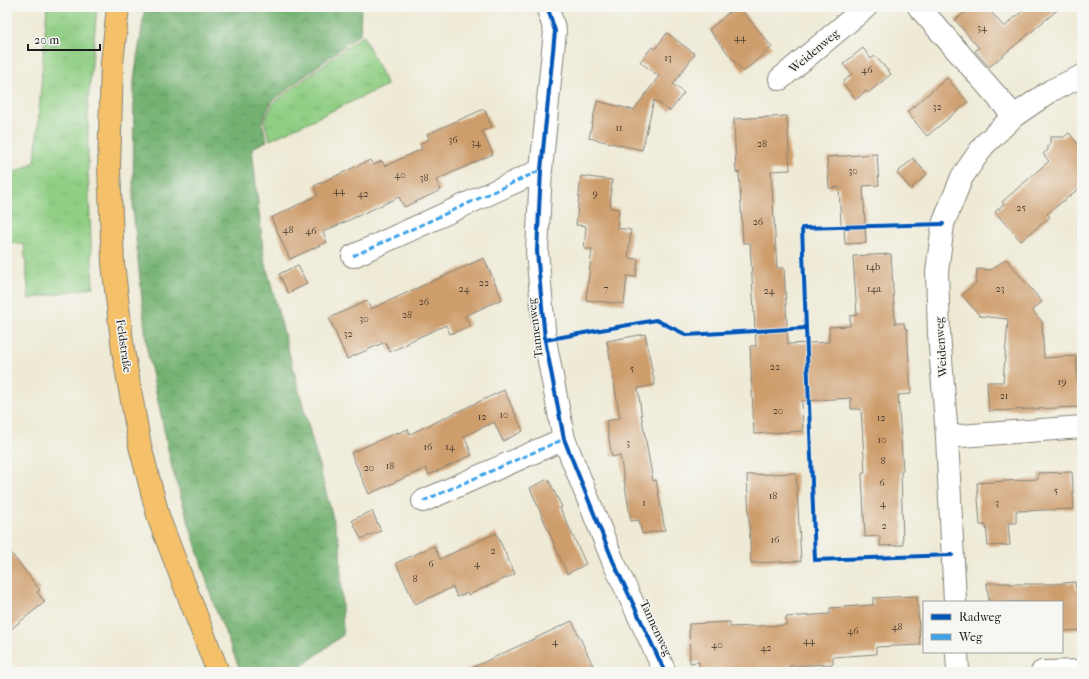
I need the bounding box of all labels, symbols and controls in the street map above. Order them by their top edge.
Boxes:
house number: 34 [977,22,988,34]
scale bar [28,26,100,52]
street label: Weidenweg [786,26,842,76]
house number: 44 [734,32,747,44]
text: 20 m [34,33,59,47]
house number: 13 [664,52,672,64]
house number: 46 [861,64,873,76]
house number: 32 [932,101,942,113]
house number: 11 [615,122,623,134]
house number: 36 [448,134,458,146]
house number: 34 [471,137,482,149]
house number: 28 [757,138,767,150]
house number: 30 [848,165,858,177]
house number: 40 [394,169,406,181]
house number: 38 [419,172,429,184]
house number: 44 [333,185,346,197]
house number: 42 [357,188,369,200]
house number: 9 [592,188,598,200]
house number: 25 [1016,202,1026,214]
house number: 26 [753,216,764,228]
house number: 48 [283,224,293,236]
house number: 46 [305,225,317,237]
house number: 14b [866,261,880,273]
house number: 22 [479,277,489,289]
house number: 24 [458,283,471,295]
house number: 7 [604,283,609,295]
house number: 14a [867,283,881,295]
house number: 23 [995,283,1005,295]
house number: 24 [763,285,776,297]
house number: 26 [419,296,430,308]
street label: Tannenweg [524,297,546,359]
house number: 28 [402,309,412,321]
house number: 30 [359,313,369,325]
street label: Weidenweg [932,316,950,379]
street label: Feldstraße [113,318,135,374]
house number: 32 [343,328,353,340]
house number: 22 [770,361,780,373]
house number: 5 [630,363,634,375]
house number: 19 [1058,376,1066,388]
house number: 21 [1000,390,1008,402]
house number: 20 [773,405,783,417]
house number: 10 [499,409,509,421]
house number: 12 [478,411,486,423]
house number: 12 [877,412,885,424]
house number: 10 [877,434,887,446]
house number: 3 [626,437,630,449]
house number: 16 [424,441,433,453]
house number: 14 [445,441,456,453]
house number: 8 [880,455,886,467]
house number: 18 [386,460,394,472]
house number: 20 [364,462,374,474]
house number: 6 [879,477,885,489]
house number: 5 [1054,485,1058,497]
house number: 18 [769,490,777,502]
house number: 1 [642,497,646,509]
house number: 3 [995,497,999,509]
house number: 4 [880,498,887,510]
house number: 2 [881,520,887,532]
house number: 16 [771,534,780,546]
house number: 2 [490,545,496,557]
house number: 6 [428,558,434,570]
house number: 4 [474,558,481,570]
house number: 8 [412,573,418,585]
street label: Tannenweg [637,598,675,659]
legend [923,601,1063,653]
text: Radweg [959,610,1002,624]
house number: 48 [892,621,902,633]
house number: 46 [847,625,859,637]
text: Weg [958,630,983,644]
house number: 44 [803,635,816,647]
house number: 4 [552,636,559,648]
house number: 40 [711,639,723,651]
house number: 42 [760,642,772,654]

